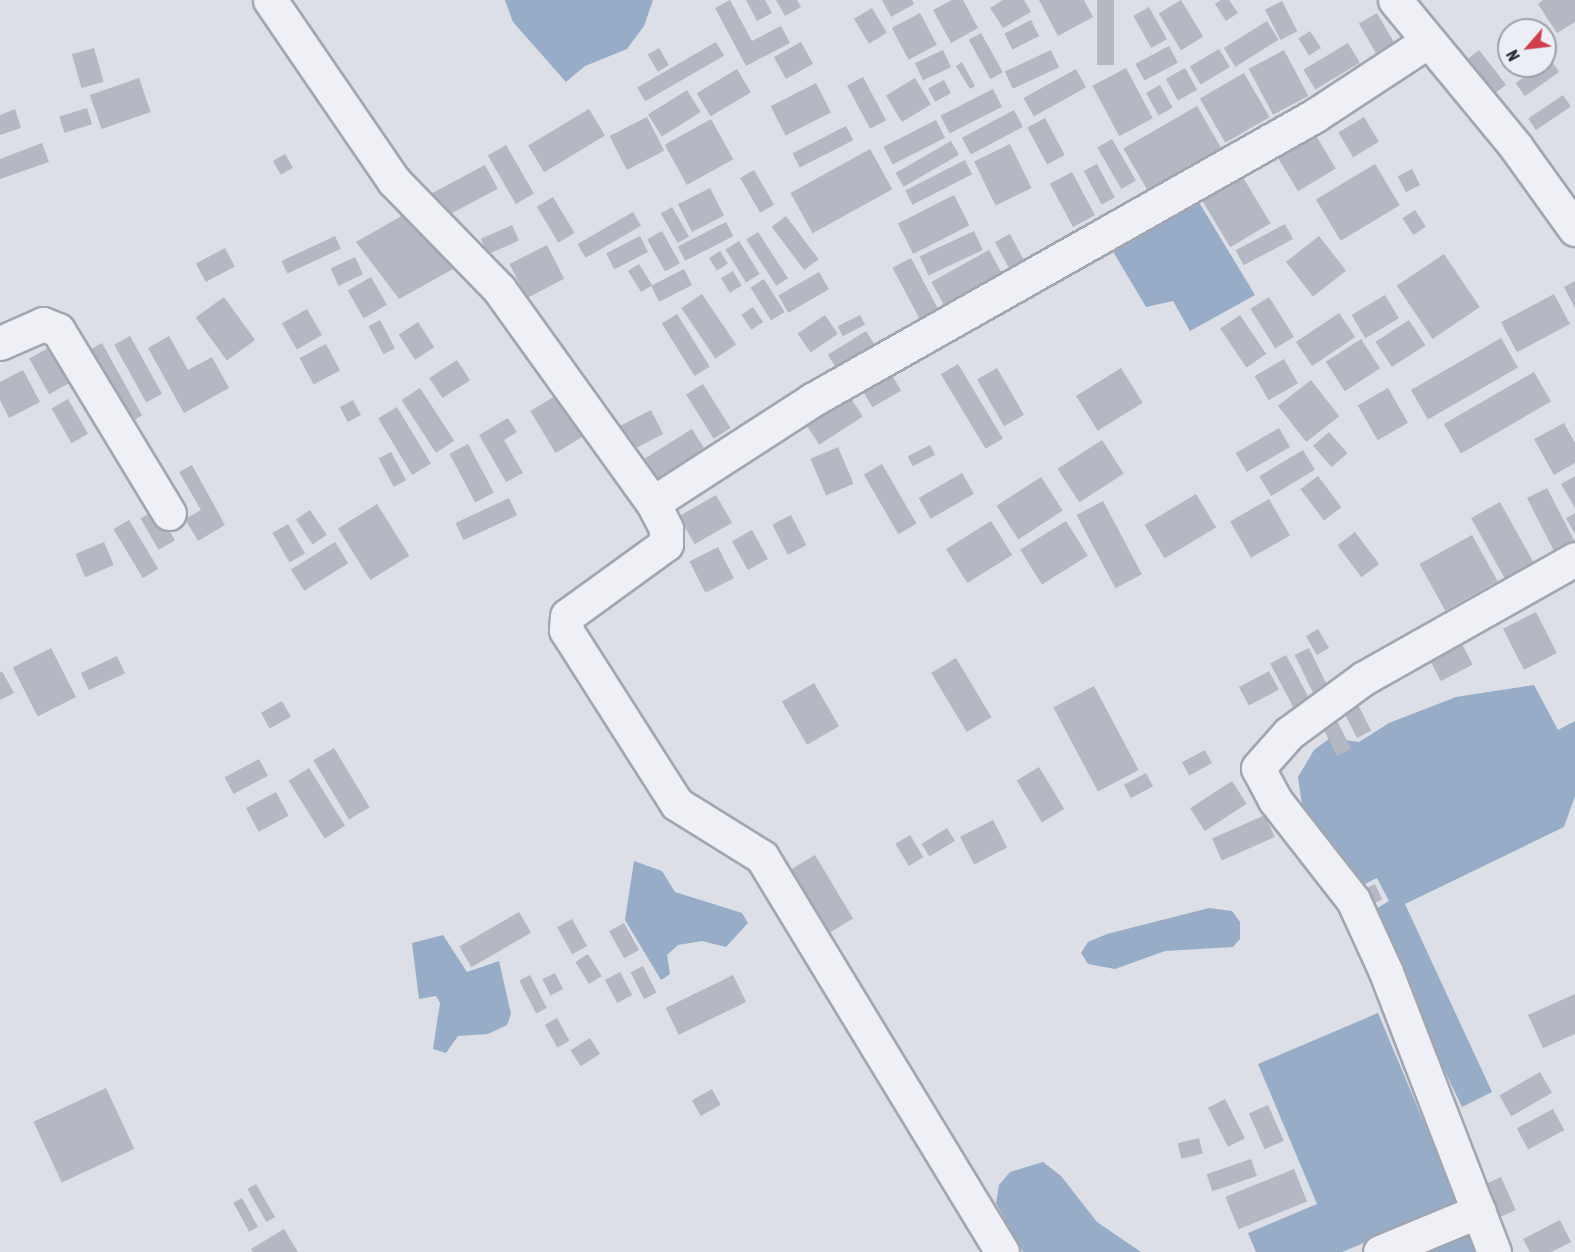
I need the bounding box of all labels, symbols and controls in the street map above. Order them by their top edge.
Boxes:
north arrow [1497,18,1557,78]
text: N [1503,47,1523,64]

